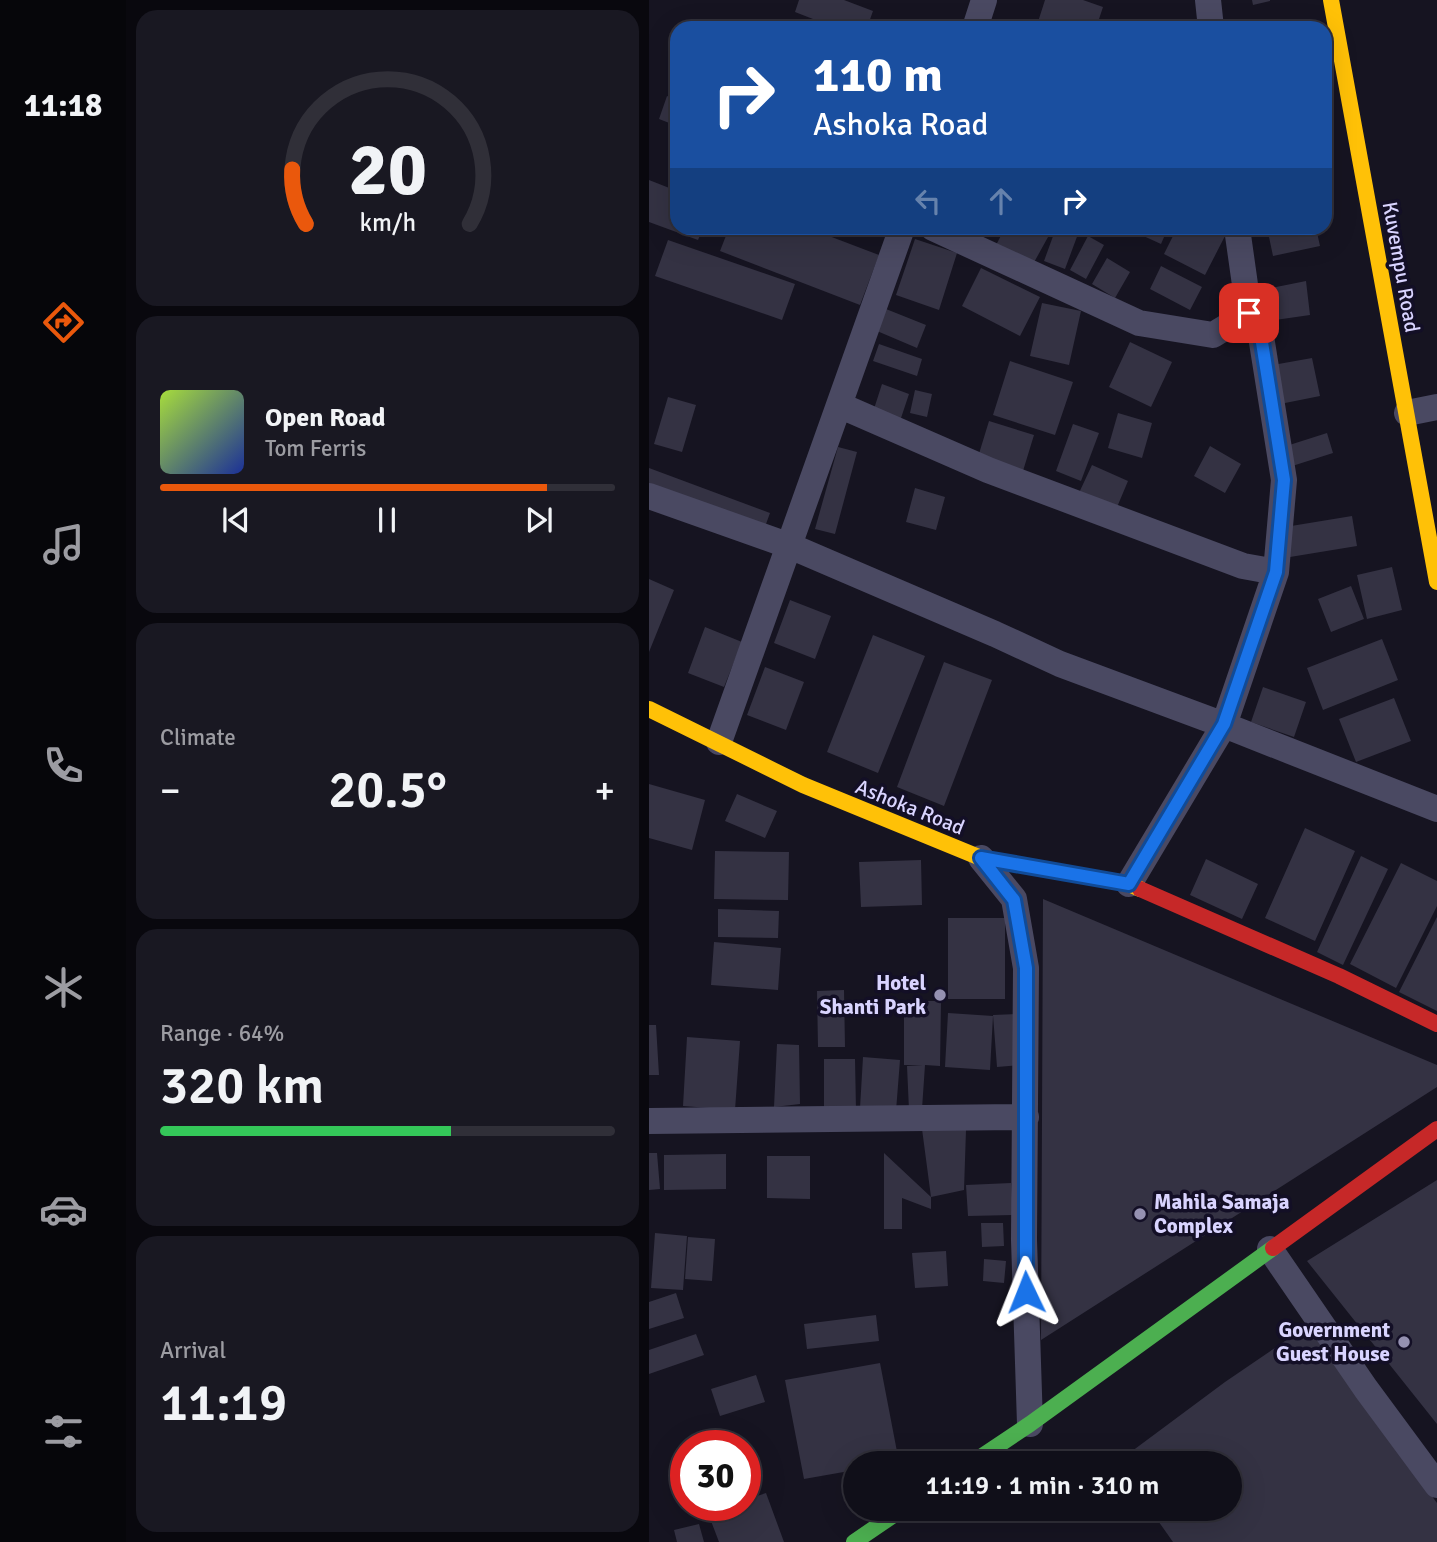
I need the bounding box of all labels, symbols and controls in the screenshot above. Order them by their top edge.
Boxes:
text: 110 m [813,45,943,105]
icon: right [698,49,789,140]
text: 11:18 [24,86,102,125]
text: Ashoka Road [813,105,988,144]
text: 20 [348,127,427,216]
icon: left [909,182,947,220]
icon: ahead [982,182,1020,220]
icon: right [1055,182,1093,220]
street label: Kuvempu Road [1377,200,1425,334]
text: km/h [359,207,416,238]
pin [1219,283,1279,343]
icon: arrive [1230,294,1268,332]
icon: directions [39,298,88,347]
text: Open Road [265,402,386,434]
text: Tom Ferris [265,434,366,463]
icon: previous [217,501,255,539]
icon: pause [368,501,406,539]
icon: next [520,501,558,539]
icon: music [39,520,88,569]
text: Climate [160,723,236,752]
icon: phone [39,741,88,790]
text: 20.5° [328,758,447,822]
text: − [160,767,181,814]
text: + [594,767,615,814]
street label: Ashoka Road [852,773,968,841]
icon: climate [39,963,88,1012]
place label: Hotel Shanti Park [820,970,926,1020]
marker: Hotel Shanti Park [932,987,948,1003]
text: Range · 64% [160,1019,284,1048]
text: 320 km [160,1054,324,1118]
icon: car [39,1185,88,1234]
place label: Mahila Samaja Complex [1154,1189,1290,1239]
marker: Mahila Samaja Complex [1132,1206,1148,1222]
position arrow [989,1255,1063,1329]
place label: Government Guest House [1276,1317,1390,1367]
marker: Government Guest House [1396,1334,1412,1350]
text: Arrival [160,1336,226,1365]
text: 11:19 [160,1371,287,1435]
icon: filters [39,1407,88,1456]
speed limit sign: 30 [670,1430,761,1521]
text: 11:19 · 1 min · 310 m [926,1470,1159,1502]

